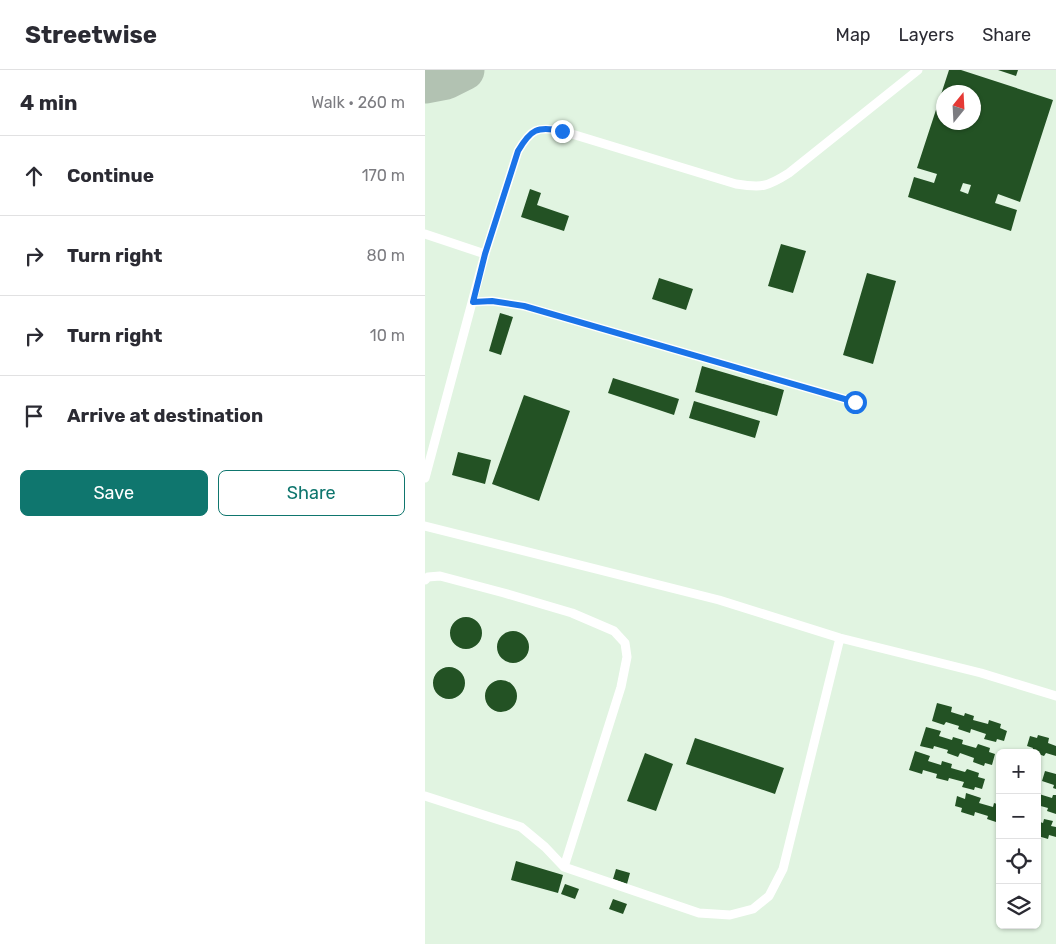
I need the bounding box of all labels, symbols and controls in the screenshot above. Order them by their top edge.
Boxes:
text: Streetwise [25,21,157,49]
text: Map [836,24,871,46]
text: Layers [899,24,954,46]
text: Share [982,24,1031,46]
north arrow [936,85,981,130]
text: 4 min [20,90,78,115]
text: Walk · 260 m [311,93,405,112]
route end [551,120,574,143]
icon: ahead [20,162,48,190]
text: Continue [67,164,154,187]
text: 170 m [362,166,405,185]
icon: right [20,242,48,270]
text: Turn right [67,244,162,267]
text: 80 m [367,246,405,265]
icon: right [20,322,48,350]
text: Turn right [67,324,162,347]
text: 10 m [370,326,405,345]
route start [844,391,867,414]
icon: arrive [20,402,48,430]
text: Arrive at destination [67,404,263,427]
button: Save [20,470,208,516]
button: Share [218,470,405,516]
map controls [996,749,1041,929]
button: + [996,749,1041,794]
button: − [996,794,1041,839]
button: locate [996,839,1041,884]
button: layers [996,884,1041,929]

